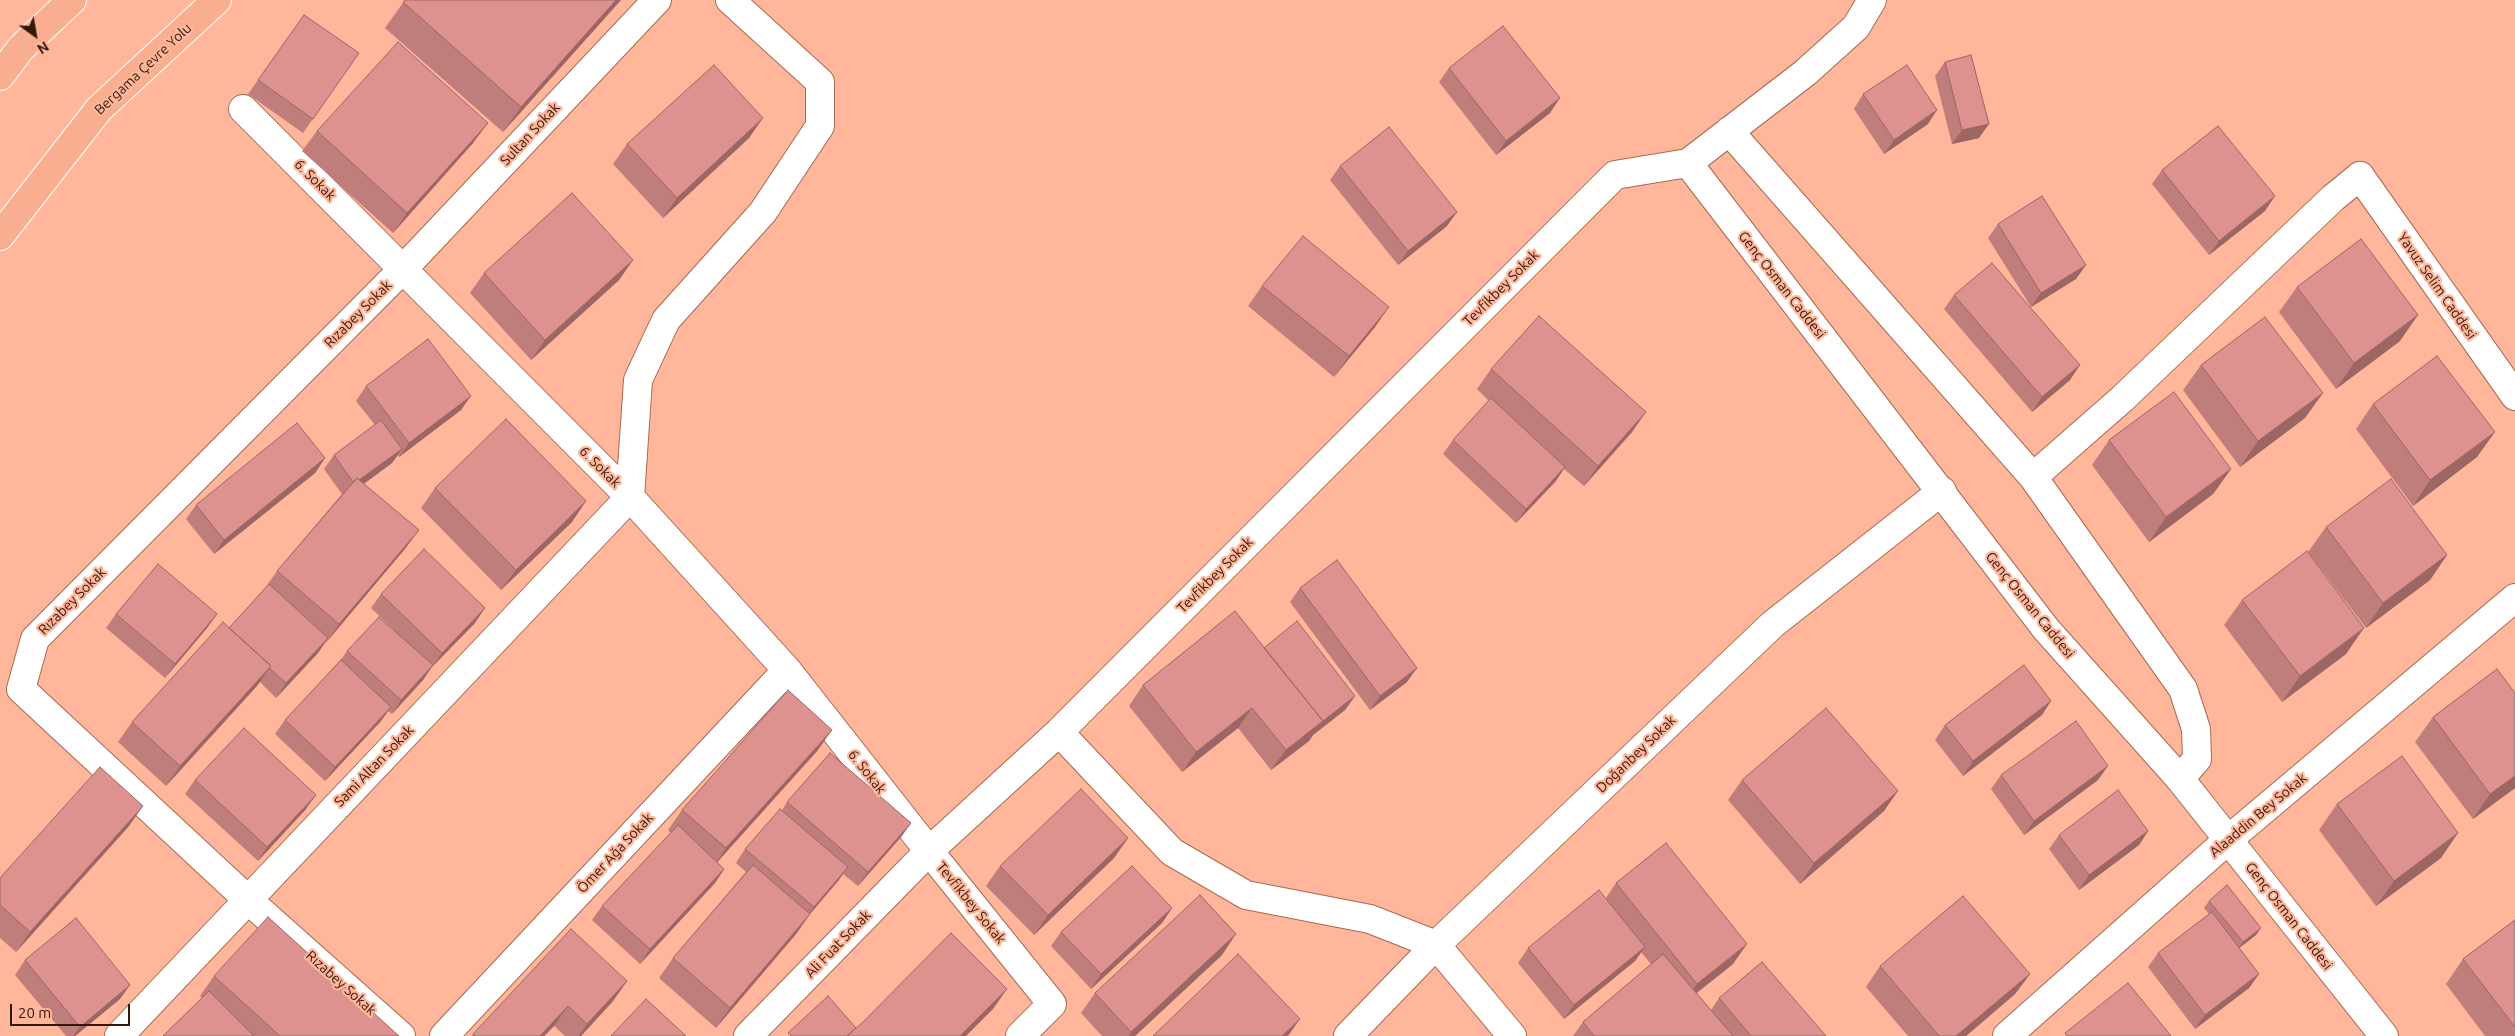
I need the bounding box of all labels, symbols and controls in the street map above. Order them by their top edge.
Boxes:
north arrow [10,10,60,60]
street label: Bergama Çevre Yolu [91,20,195,118]
text: N [34,38,52,57]
street label: Sultan Sokak [497,99,563,169]
street label: 6. Sokak [291,156,339,204]
street label: Genç Osman Caddesi [1735,228,1829,342]
street label: Yavuz Selim Caddesi [2394,230,2480,342]
street label: Tevfikbey Sokak [1460,247,1542,329]
street label: Rızabey Sokak [321,277,395,351]
street label: 6. Sokak [576,443,624,491]
street label: Tevfikbey Sokak [1174,534,1256,616]
street label: Genç Osman Caddesi [1982,549,2078,661]
street label: Rızabey Sokak [35,564,109,638]
street label: Doğanbey Sokak [1593,712,1679,796]
street label: Sami Altan Sokak [331,722,417,810]
street label: 6. Sokak [845,747,889,797]
street label: Alaaddin Bey Sokak [2206,769,2310,861]
street label: Ömer Ağa Sokak [574,809,656,897]
street label: Tevfikbey Sokak [933,859,1009,947]
street label: Genç Osman Caddesi [2242,859,2336,973]
street label: Ali Fuat Sokak [802,907,874,981]
street label: Rızabey Sokak [303,947,379,1019]
scale bar [12,994,132,1026]
text: 20 m [18,1004,51,1021]

